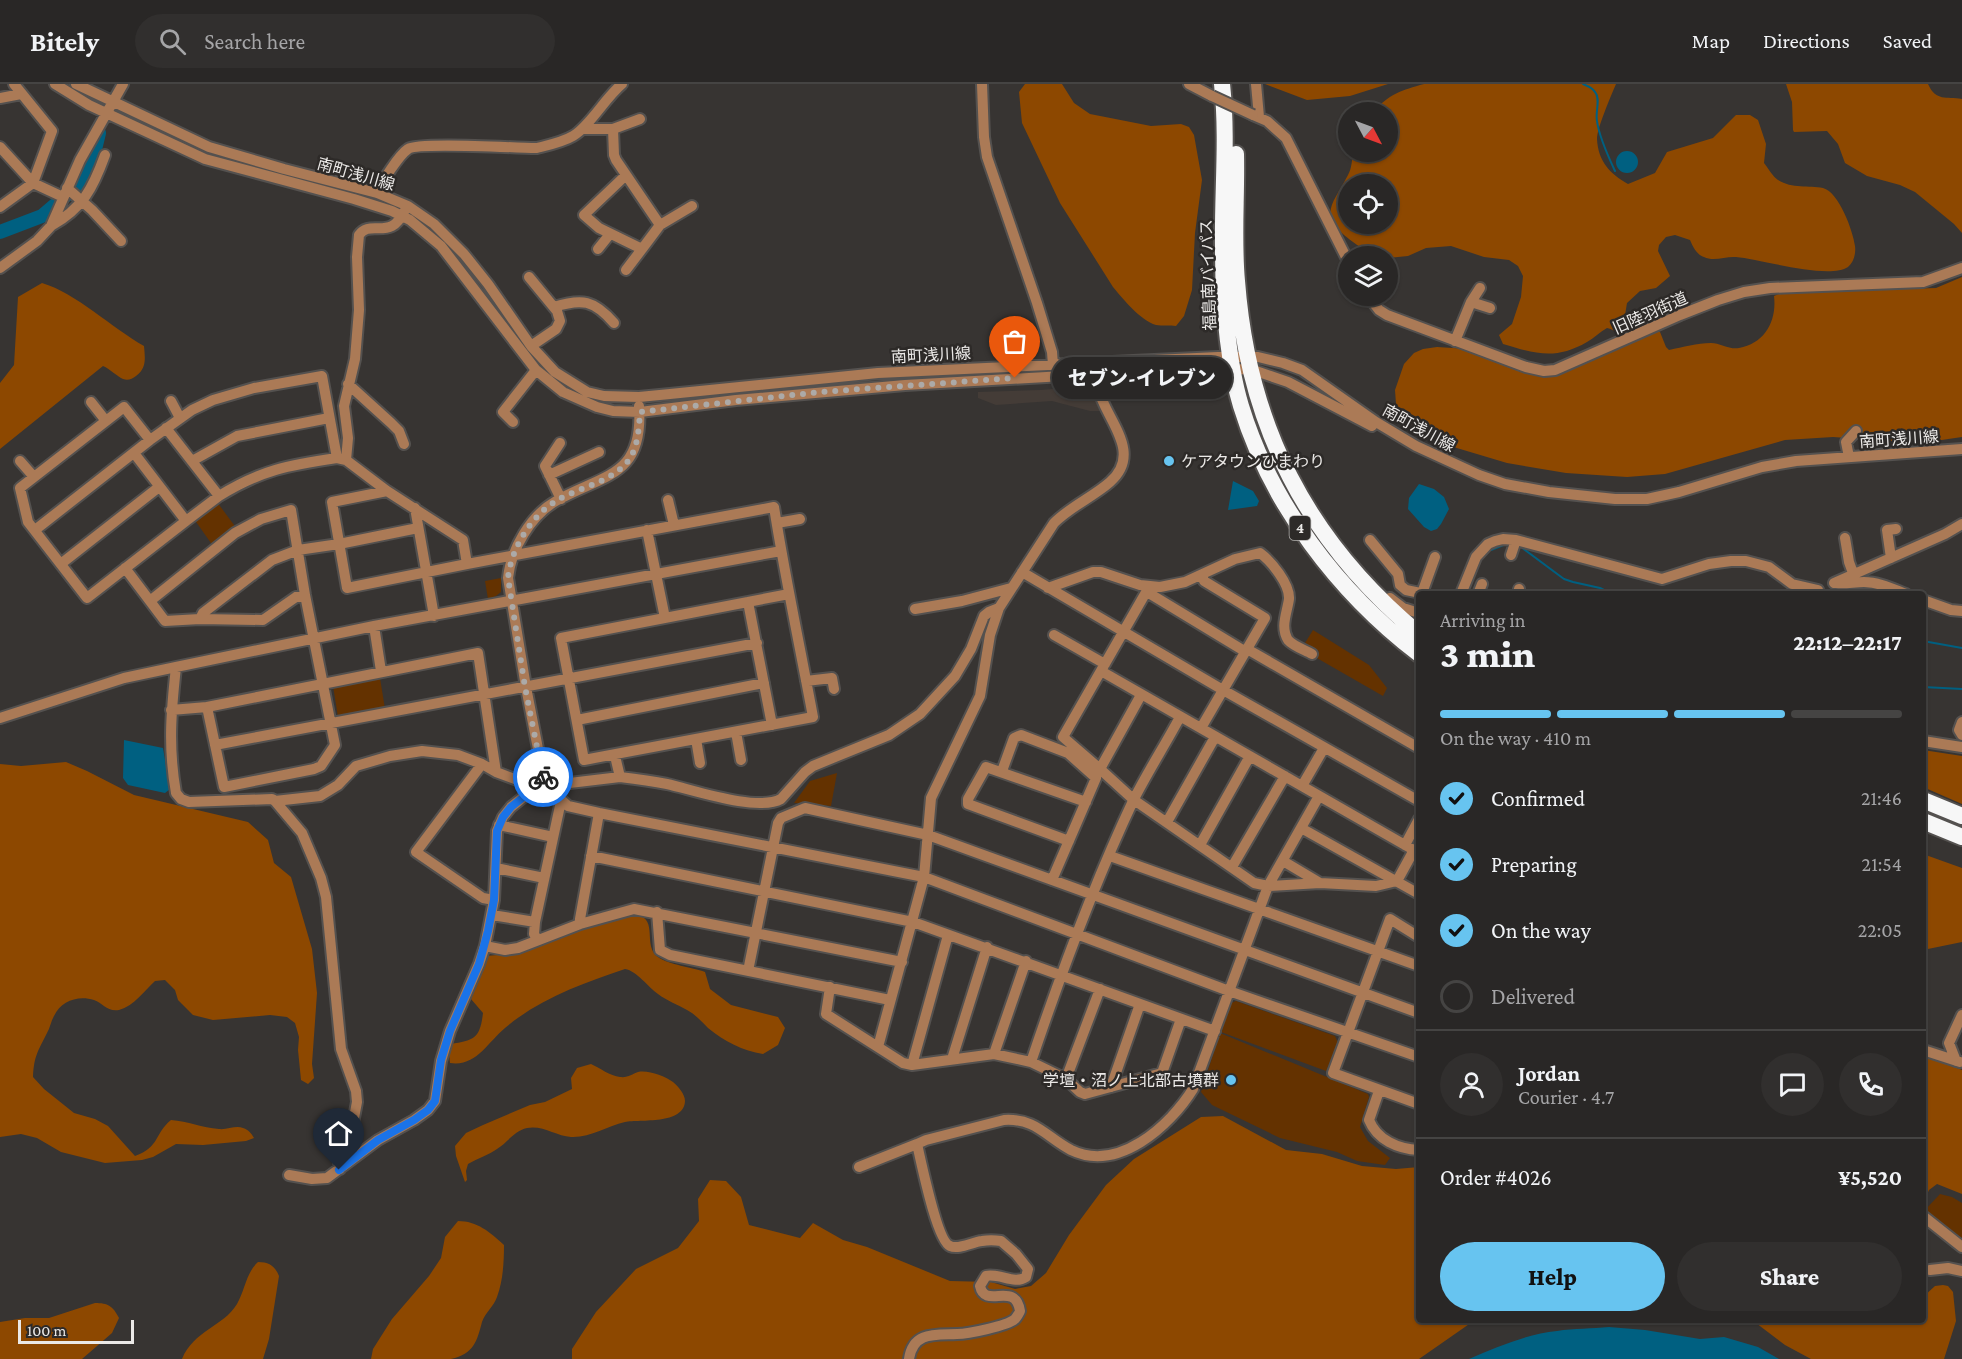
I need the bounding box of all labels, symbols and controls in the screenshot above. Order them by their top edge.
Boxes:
search box [135,14,555,68]
icon: search [156,25,189,58]
text: Bitely [30,26,99,57]
text: Search here [204,29,305,54]
text: Map [1692,29,1730,53]
text: Directions [1763,29,1850,53]
text: Saved [1883,29,1932,53]
north arrow [1338,102,1398,162]
map controls [1338,102,1398,306]
street label: 南町浅川線 [315,155,397,193]
button: locate [1338,174,1398,234]
street label: 福島南バイパス [1198,219,1218,331]
button: layers [1338,246,1398,306]
street label: 旧陸羽街道 [1610,289,1690,337]
pin [989,316,1040,378]
icon: bag [998,325,1031,358]
street label: 南町浅川線 [891,344,971,366]
callout: セブン-イレブン [1051,357,1231,399]
text: セブン-イレブン [1068,367,1216,389]
street label: 南町浅川線 [1380,401,1458,455]
street label: 南町浅川線 [1858,428,1940,450]
place label: ケアタウンひまわり [1181,453,1325,470]
marker: ケアタウンひまわり [1162,454,1176,468]
road number: 4 [1290,516,1310,540]
text: Arriving in [1440,609,1525,631]
text: 22:12–22:17 [1793,630,1902,655]
text: 3 min [1440,632,1535,675]
text: On the way · 410 m [1440,727,1591,749]
courier [513,747,573,807]
icon: bike [527,761,560,794]
icon: check [1440,782,1473,815]
text: Confirmed [1491,786,1585,811]
text: 21:46 [1861,787,1902,809]
icon: check [1440,848,1473,881]
text: Preparing [1491,852,1577,877]
text: 21:54 [1862,853,1902,875]
icon: check [1440,914,1473,947]
text: On the way [1491,918,1591,943]
text: 22:05 [1858,919,1902,941]
text: Delivered [1491,984,1575,1009]
button: person [1440,1053,1503,1116]
button: chat [1761,1053,1824,1116]
button: phone [1839,1053,1902,1116]
text: Jordan [1518,1061,1580,1086]
place label: 学壇・沼ノ上北部古墳群 [1043,1072,1219,1089]
marker: 学壇・沼ノ上北部古墳群 [1224,1073,1238,1087]
text: Courier · 4.7 [1518,1086,1614,1108]
pin [313,1108,364,1170]
icon: home [322,1117,355,1150]
text: Order #4026 [1440,1165,1552,1190]
text: ¥5,520 [1838,1165,1902,1190]
button: Help [1440,1242,1665,1311]
button: Share [1677,1242,1902,1311]
scale bar [18,1317,134,1344]
text: 100 m [27,1322,66,1339]

